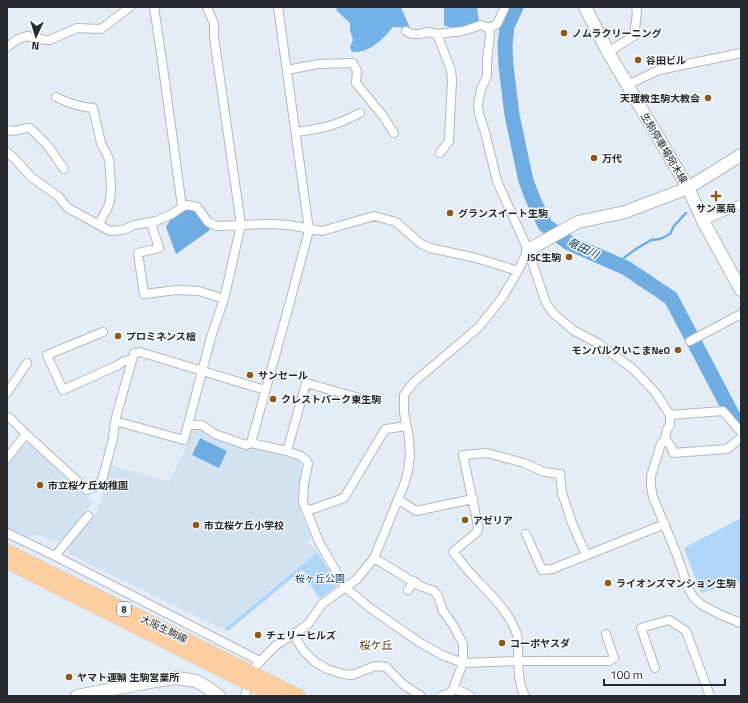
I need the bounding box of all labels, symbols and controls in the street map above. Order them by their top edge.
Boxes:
north arrow [16,16,56,56]
place label: ノムラクリーニング [572,26,662,41]
marker: ノムラクリーニング [559,28,569,38]
text: N [31,38,40,54]
place label: 谷田ビル [646,53,686,68]
marker: 谷田ビル [633,55,643,65]
place label: 天理教生駒大教会 [620,91,700,106]
marker: 天理教生駒大教会 [703,93,713,103]
street label: 生駒停車場宛木線 [637,110,691,186]
place label: 万代 [602,151,622,166]
marker: 万代 [589,153,599,163]
marker: サン薬局 [711,191,721,201]
place label: サン薬局 [696,201,736,216]
place label: グランスイート生駒 [458,206,548,221]
marker: グランスイート生駒 [445,208,455,218]
water label: 竜田川 [565,234,602,263]
place label: JSC生駒 [527,250,561,265]
marker: JSC生駒 [564,252,574,262]
place label: プロミネンス檜 [126,329,197,344]
marker: プロミネンス檜 [113,331,123,341]
place label: モンパルクいこまNeO [572,343,670,358]
marker: モンパルクいこまNeO [673,345,683,355]
place label: サンセール [258,368,308,383]
marker: サンセール [245,370,255,380]
place label: クレストパーク東生駒 [281,392,381,407]
marker: クレストパーク東生駒 [268,394,278,404]
place label: 市立桜ケ丘幼稚園 [48,478,128,493]
marker: 市立桜ケ丘幼稚園 [35,480,45,490]
place label: アゼリア [473,513,513,528]
marker: アゼリア [460,515,470,525]
place label: 市立桜ケ丘小学校 [204,518,284,533]
marker: 市立桜ケ丘小学校 [191,520,201,530]
park label: 桜ヶ丘公園 [295,571,345,586]
place label: ライオンズマンション生駒 [616,576,736,591]
marker: ライオンズマンション生駒 [603,578,613,588]
road number: 8 [117,602,131,616]
street label: 大阪生駒線 [138,611,190,647]
place label: チェリーヒルズ [266,628,336,643]
marker: チェリーヒルズ [253,630,263,640]
place label: コーポヤスダ [510,636,570,651]
district label: 桜ケ丘 [360,637,393,653]
marker: コーポヤスダ [497,638,507,648]
scale bar [604,661,725,687]
text: 100 m [610,665,643,684]
place label: ヤマト運輸 生駒営業所 [77,670,179,685]
marker: ヤマト運輸 生駒営業所 [64,672,74,682]

